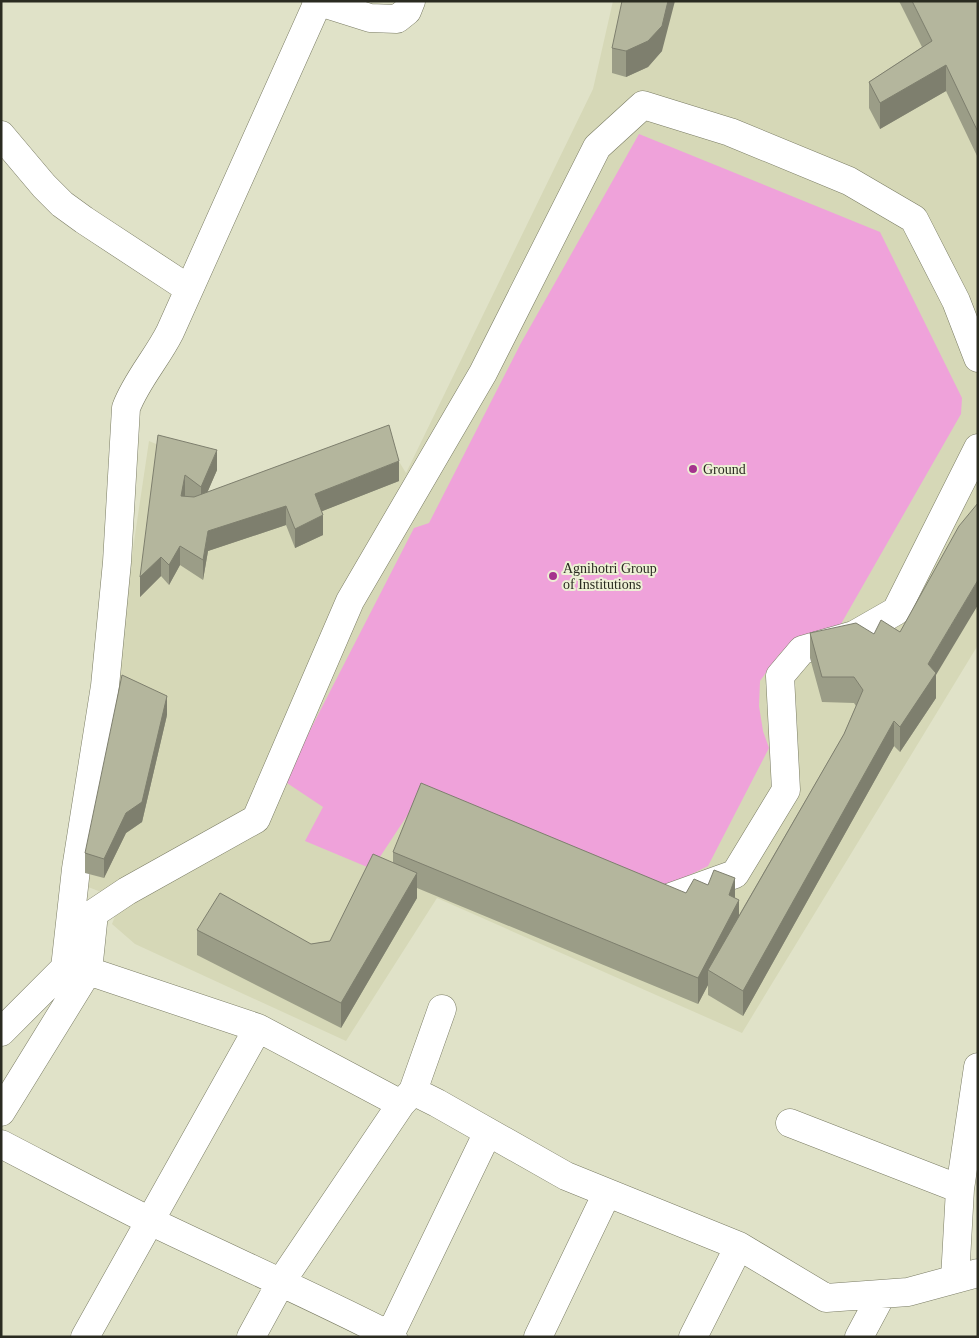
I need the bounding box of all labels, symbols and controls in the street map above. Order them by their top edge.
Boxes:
place label: Ground [703,462,746,477]
marker: Ground [687,463,699,475]
place label: Agnihotri Group of Institutions [563,561,657,592]
marker: Agnihotri Group of Institutions [547,570,559,582]

